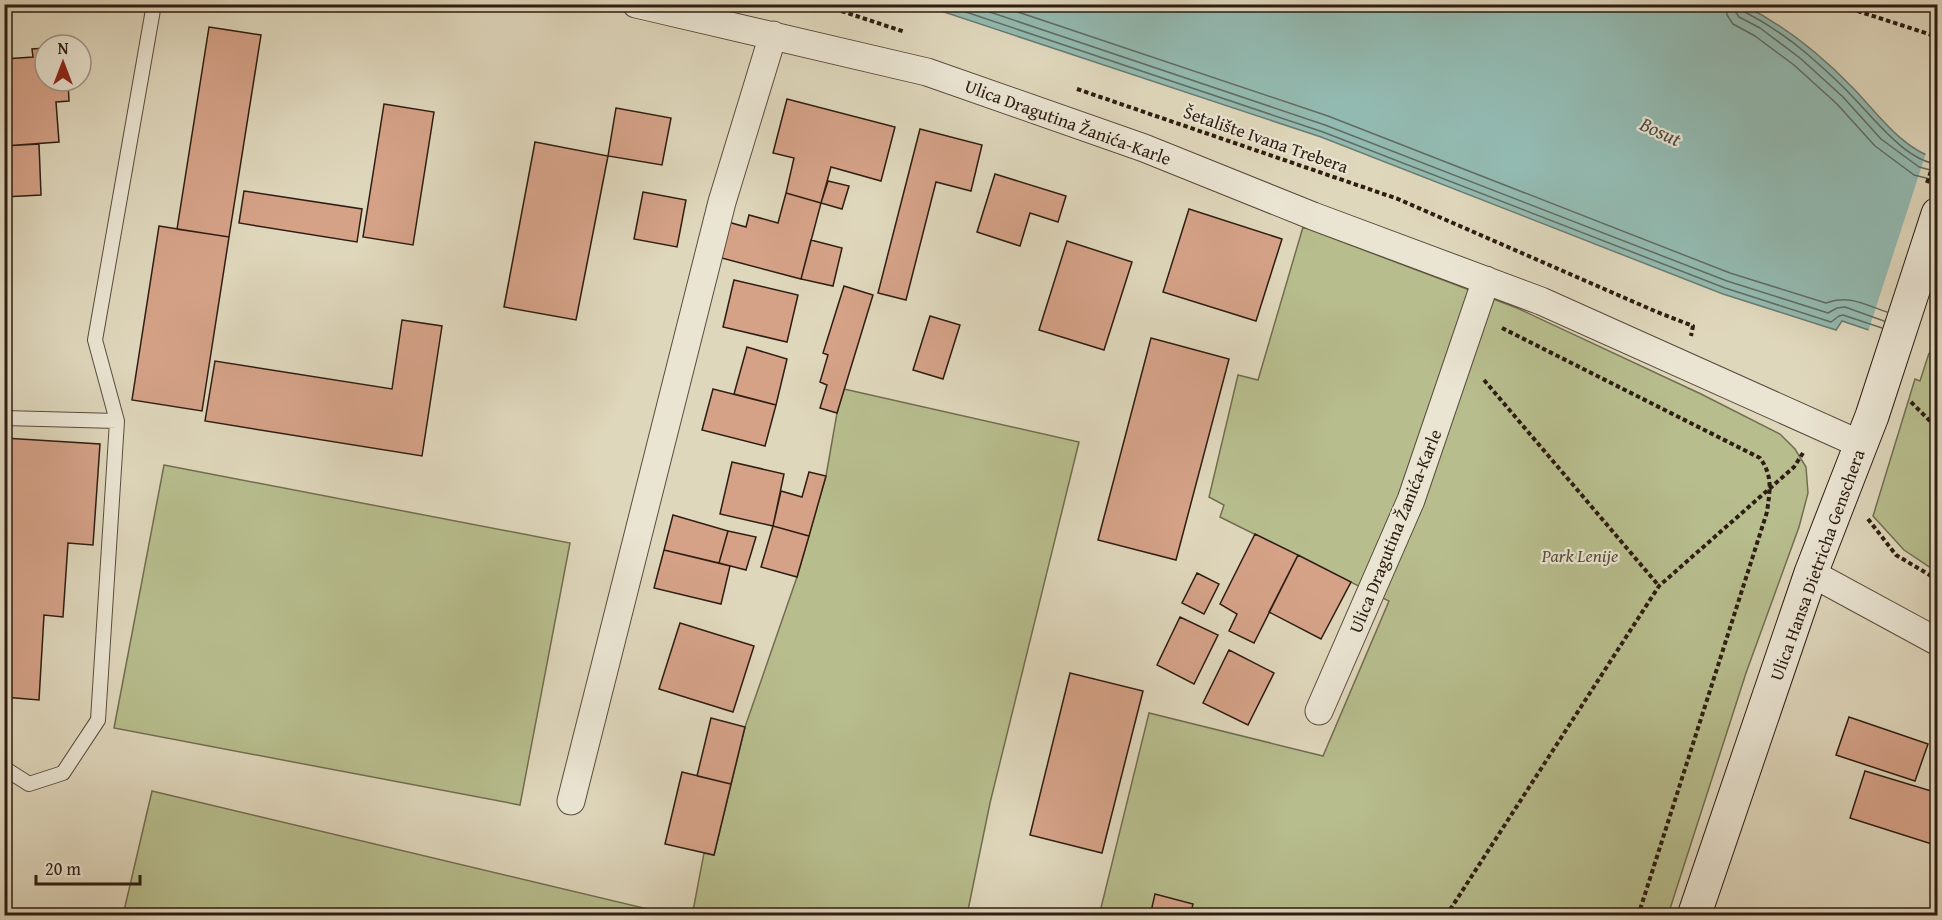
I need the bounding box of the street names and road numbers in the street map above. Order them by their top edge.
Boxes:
street label: Ulica Dragutina Žanića-Karle [961,72,1175,172]
street label: Šetalište Ivana Trebera [1180,98,1352,180]
street label: Ulica Dragutina Žanića-Karle [1342,425,1448,637]
street label: Ulica Hansa Dietricha Genschera [1763,445,1872,684]

